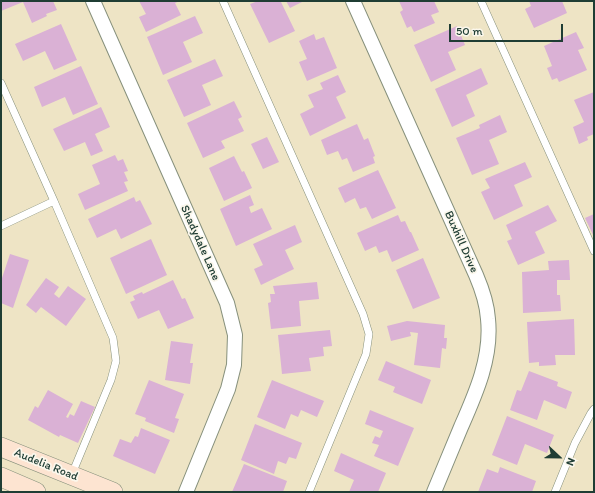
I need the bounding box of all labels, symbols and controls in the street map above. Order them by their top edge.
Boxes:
scale bar [451,16,565,42]
text: 50 m [456,24,482,38]
street label: Shadydale Lane [177,203,223,283]
street label: Buxhill Drive [441,209,481,275]
north arrow [539,437,579,477]
street label: Audelia Road [12,446,80,484]
text: N [563,456,578,468]

